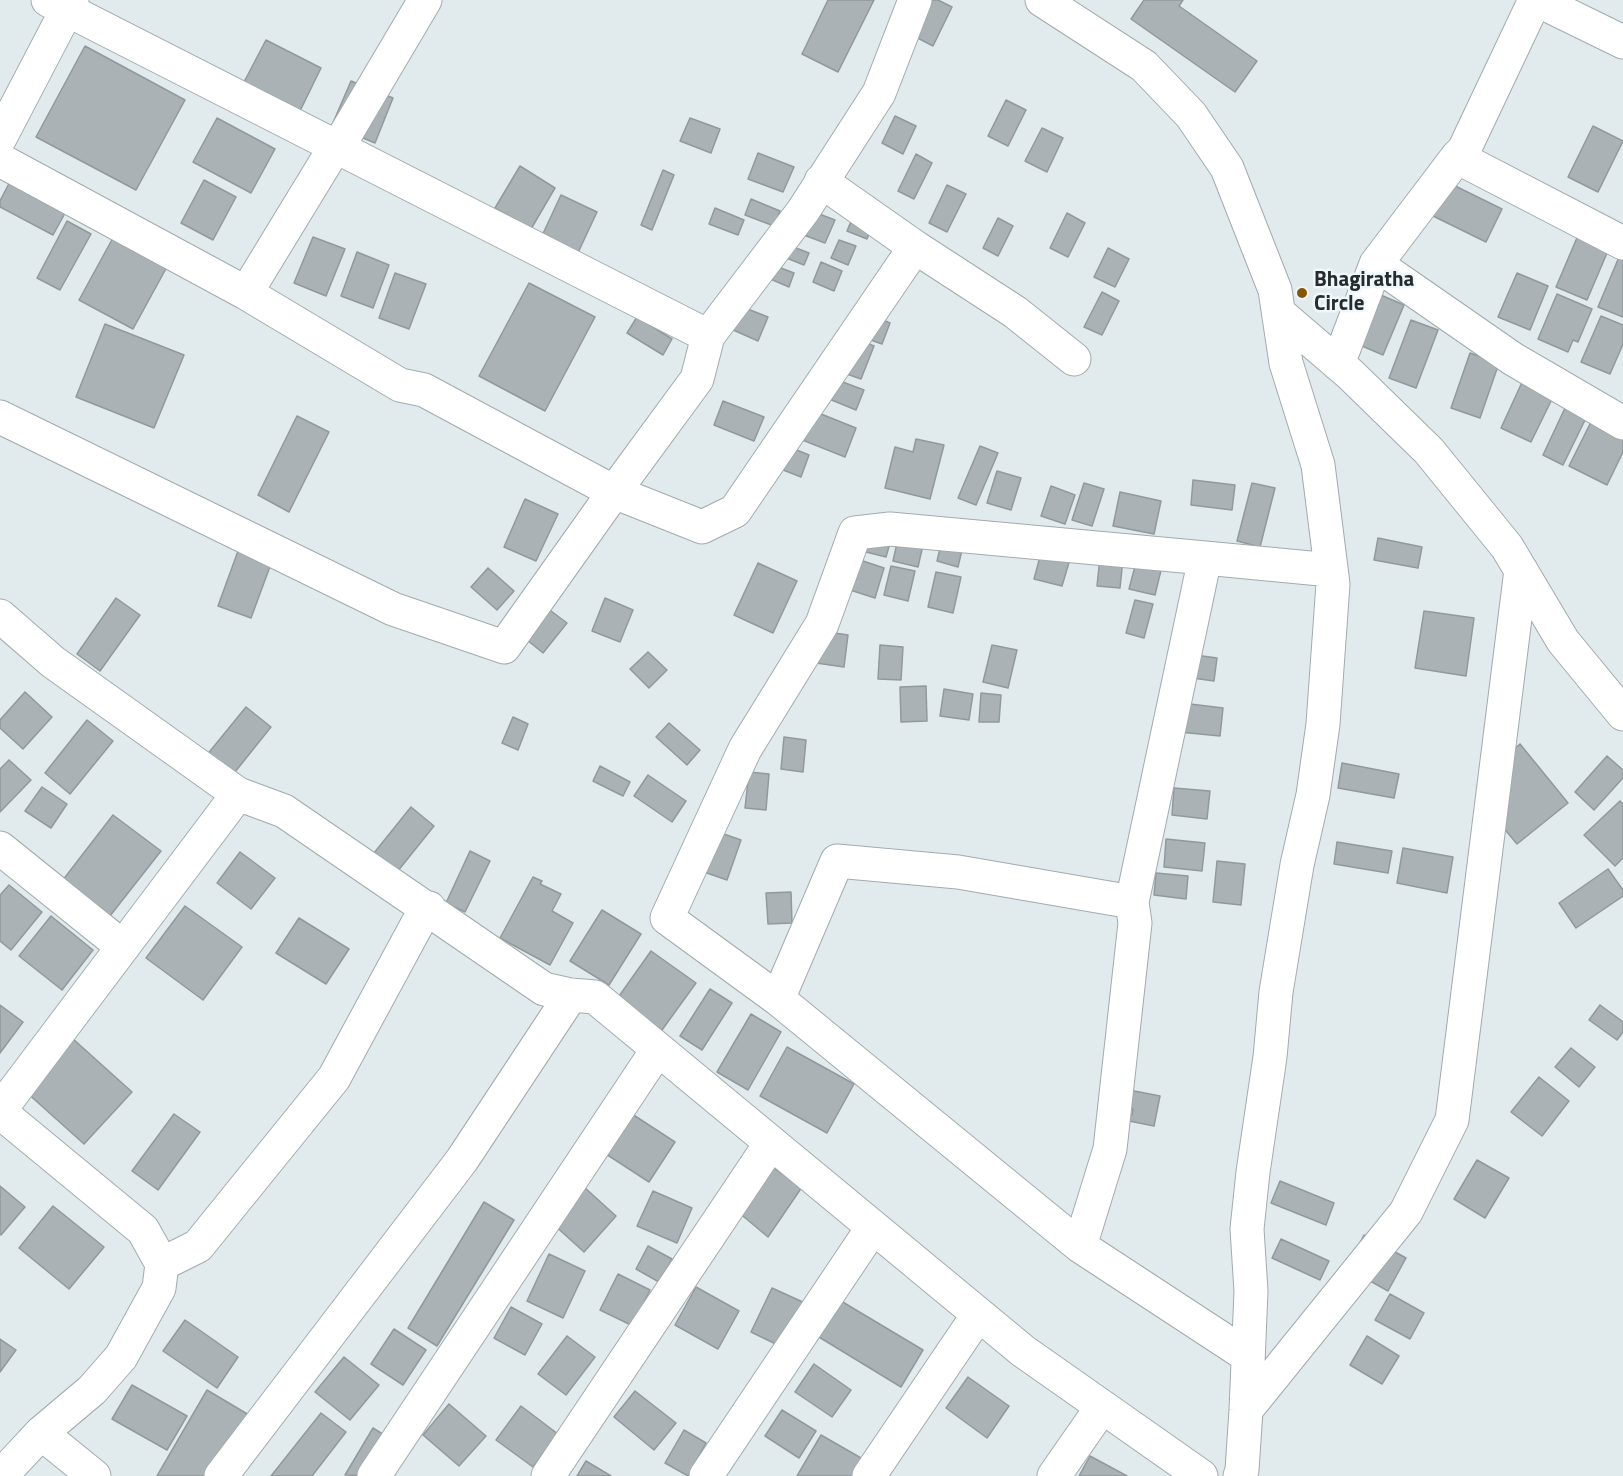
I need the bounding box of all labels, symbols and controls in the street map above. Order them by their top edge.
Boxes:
place label: Bhagiratha Circle [1314,268,1414,318]
marker: Bhagiratha Circle [1295,286,1309,300]

